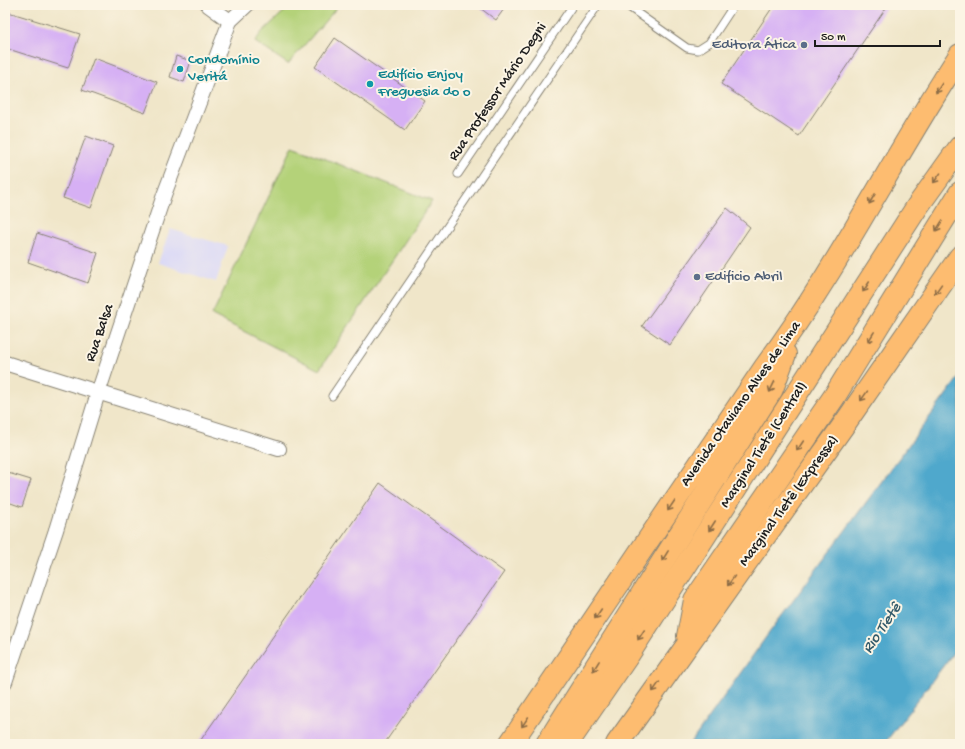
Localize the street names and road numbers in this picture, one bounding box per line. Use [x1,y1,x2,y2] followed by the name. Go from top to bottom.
[445,19,551,165] street label: Rua Professor Mário Degni
[82,301,118,364] street label: Rua Balsa
[677,317,805,490] street label: Avenida Otaviano Alves de Lima
[716,379,812,511] street label: Marginal Tietê (Central)
[735,432,843,570] street label: Marginal Tietê (Expressa)

